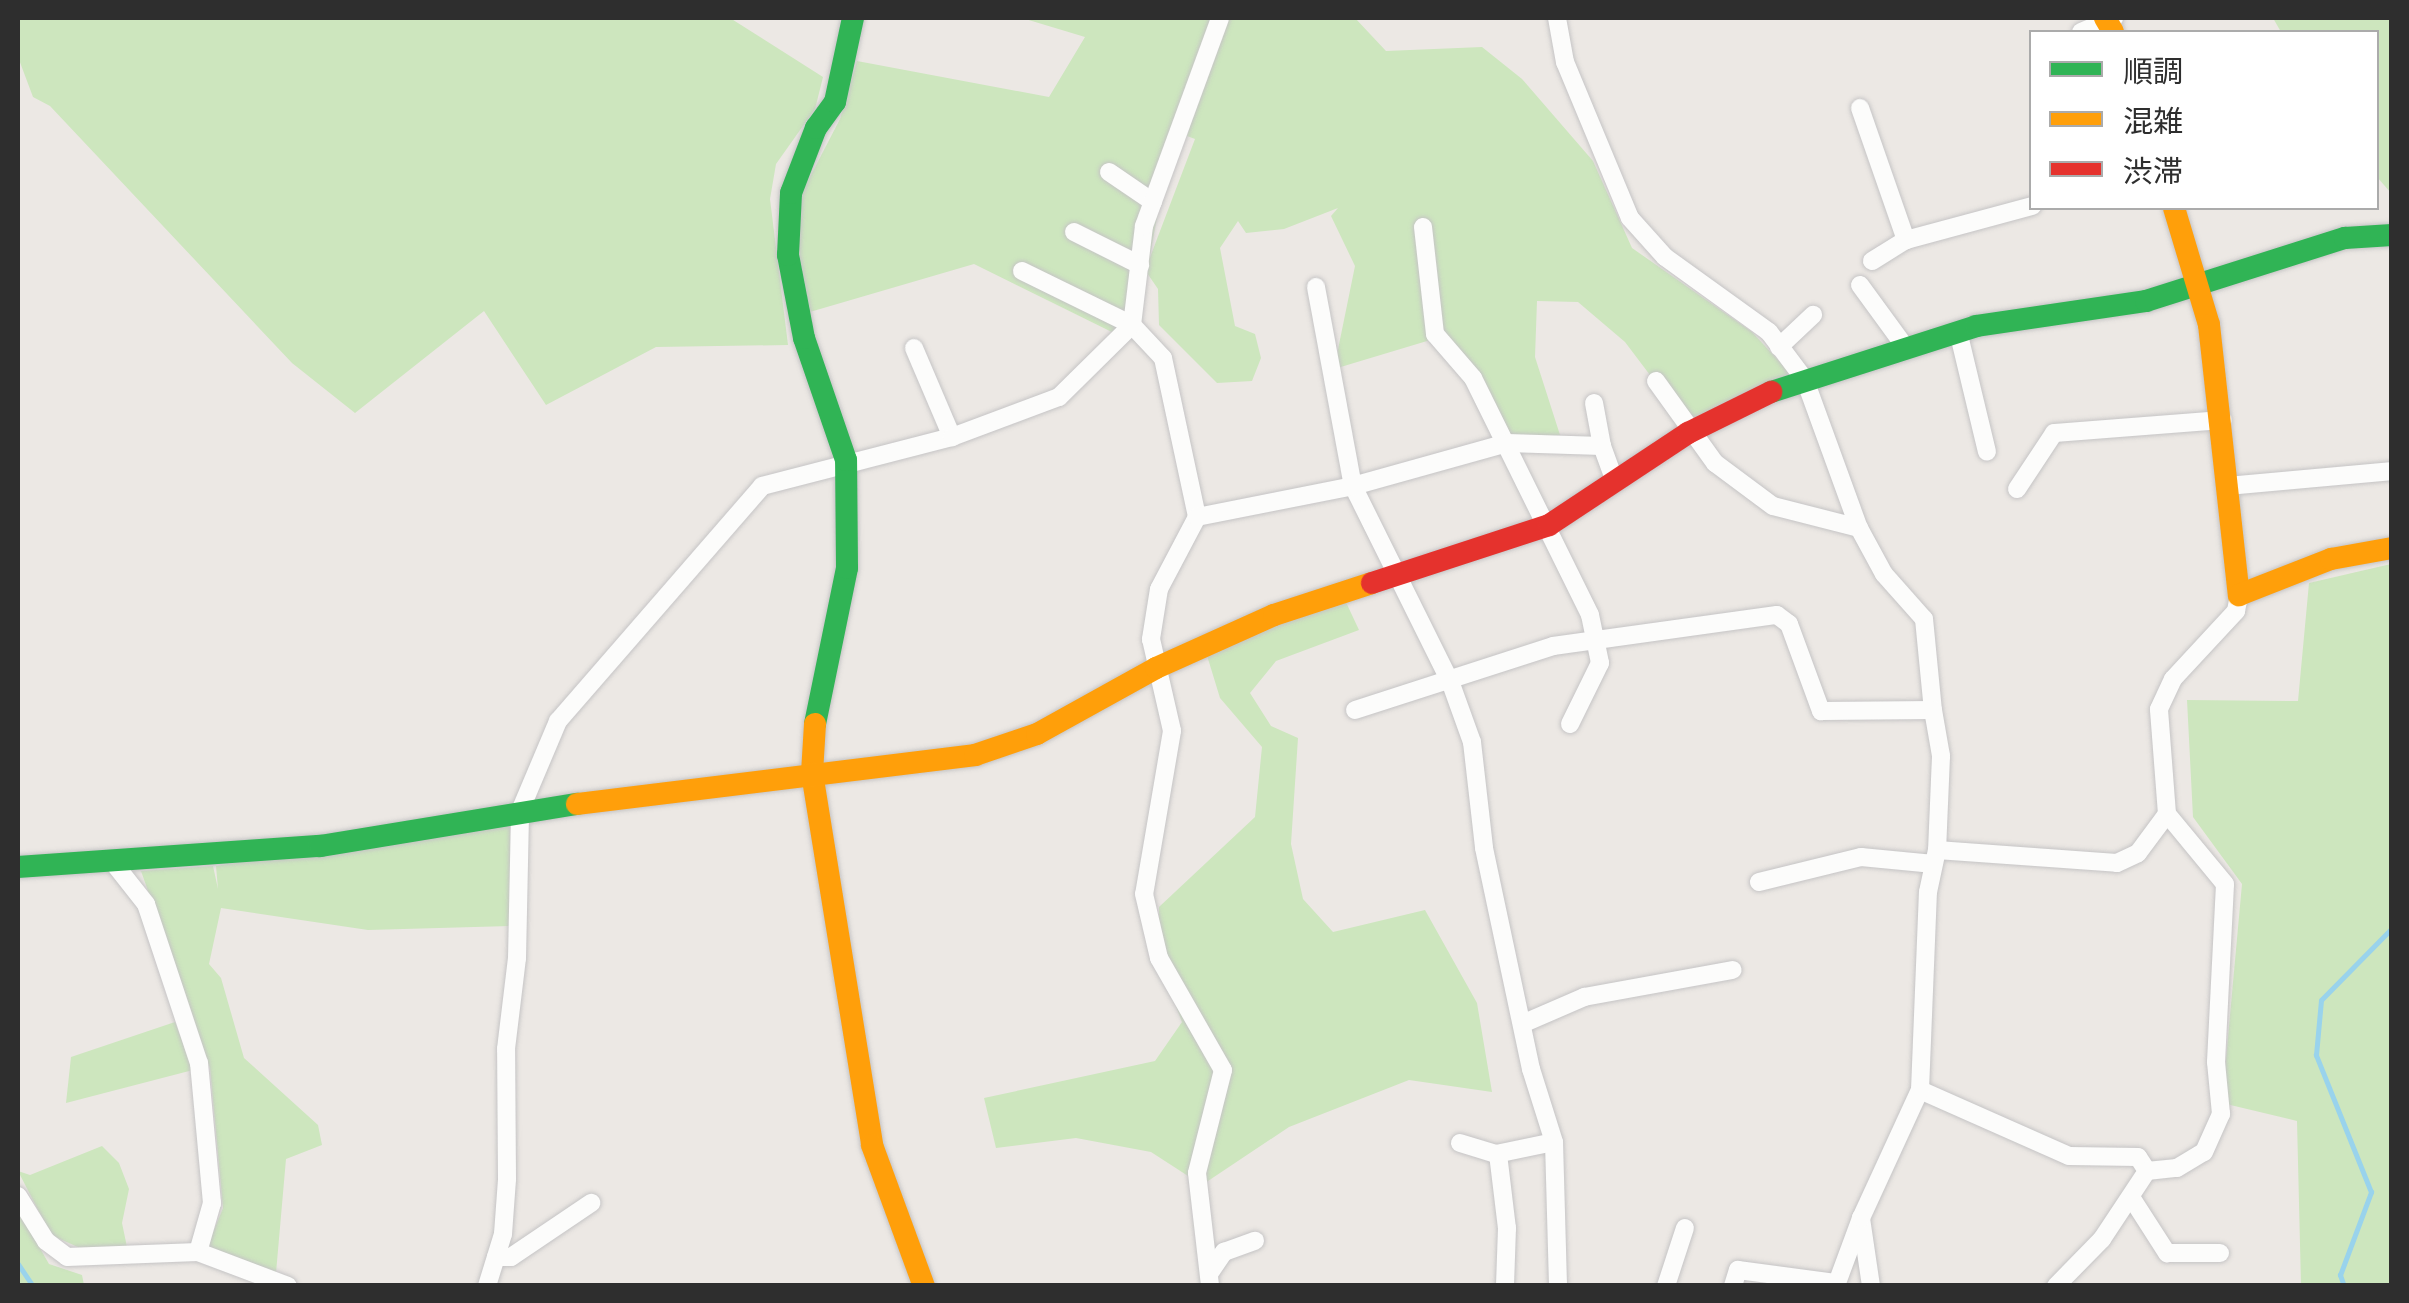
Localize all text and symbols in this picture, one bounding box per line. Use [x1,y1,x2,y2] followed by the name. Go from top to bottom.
[2029,30,2379,210] legend
[2123,51,2183,90] text: 順調
[2123,101,2183,140] text: 混雑
[2123,151,2183,190] text: 渋滞

